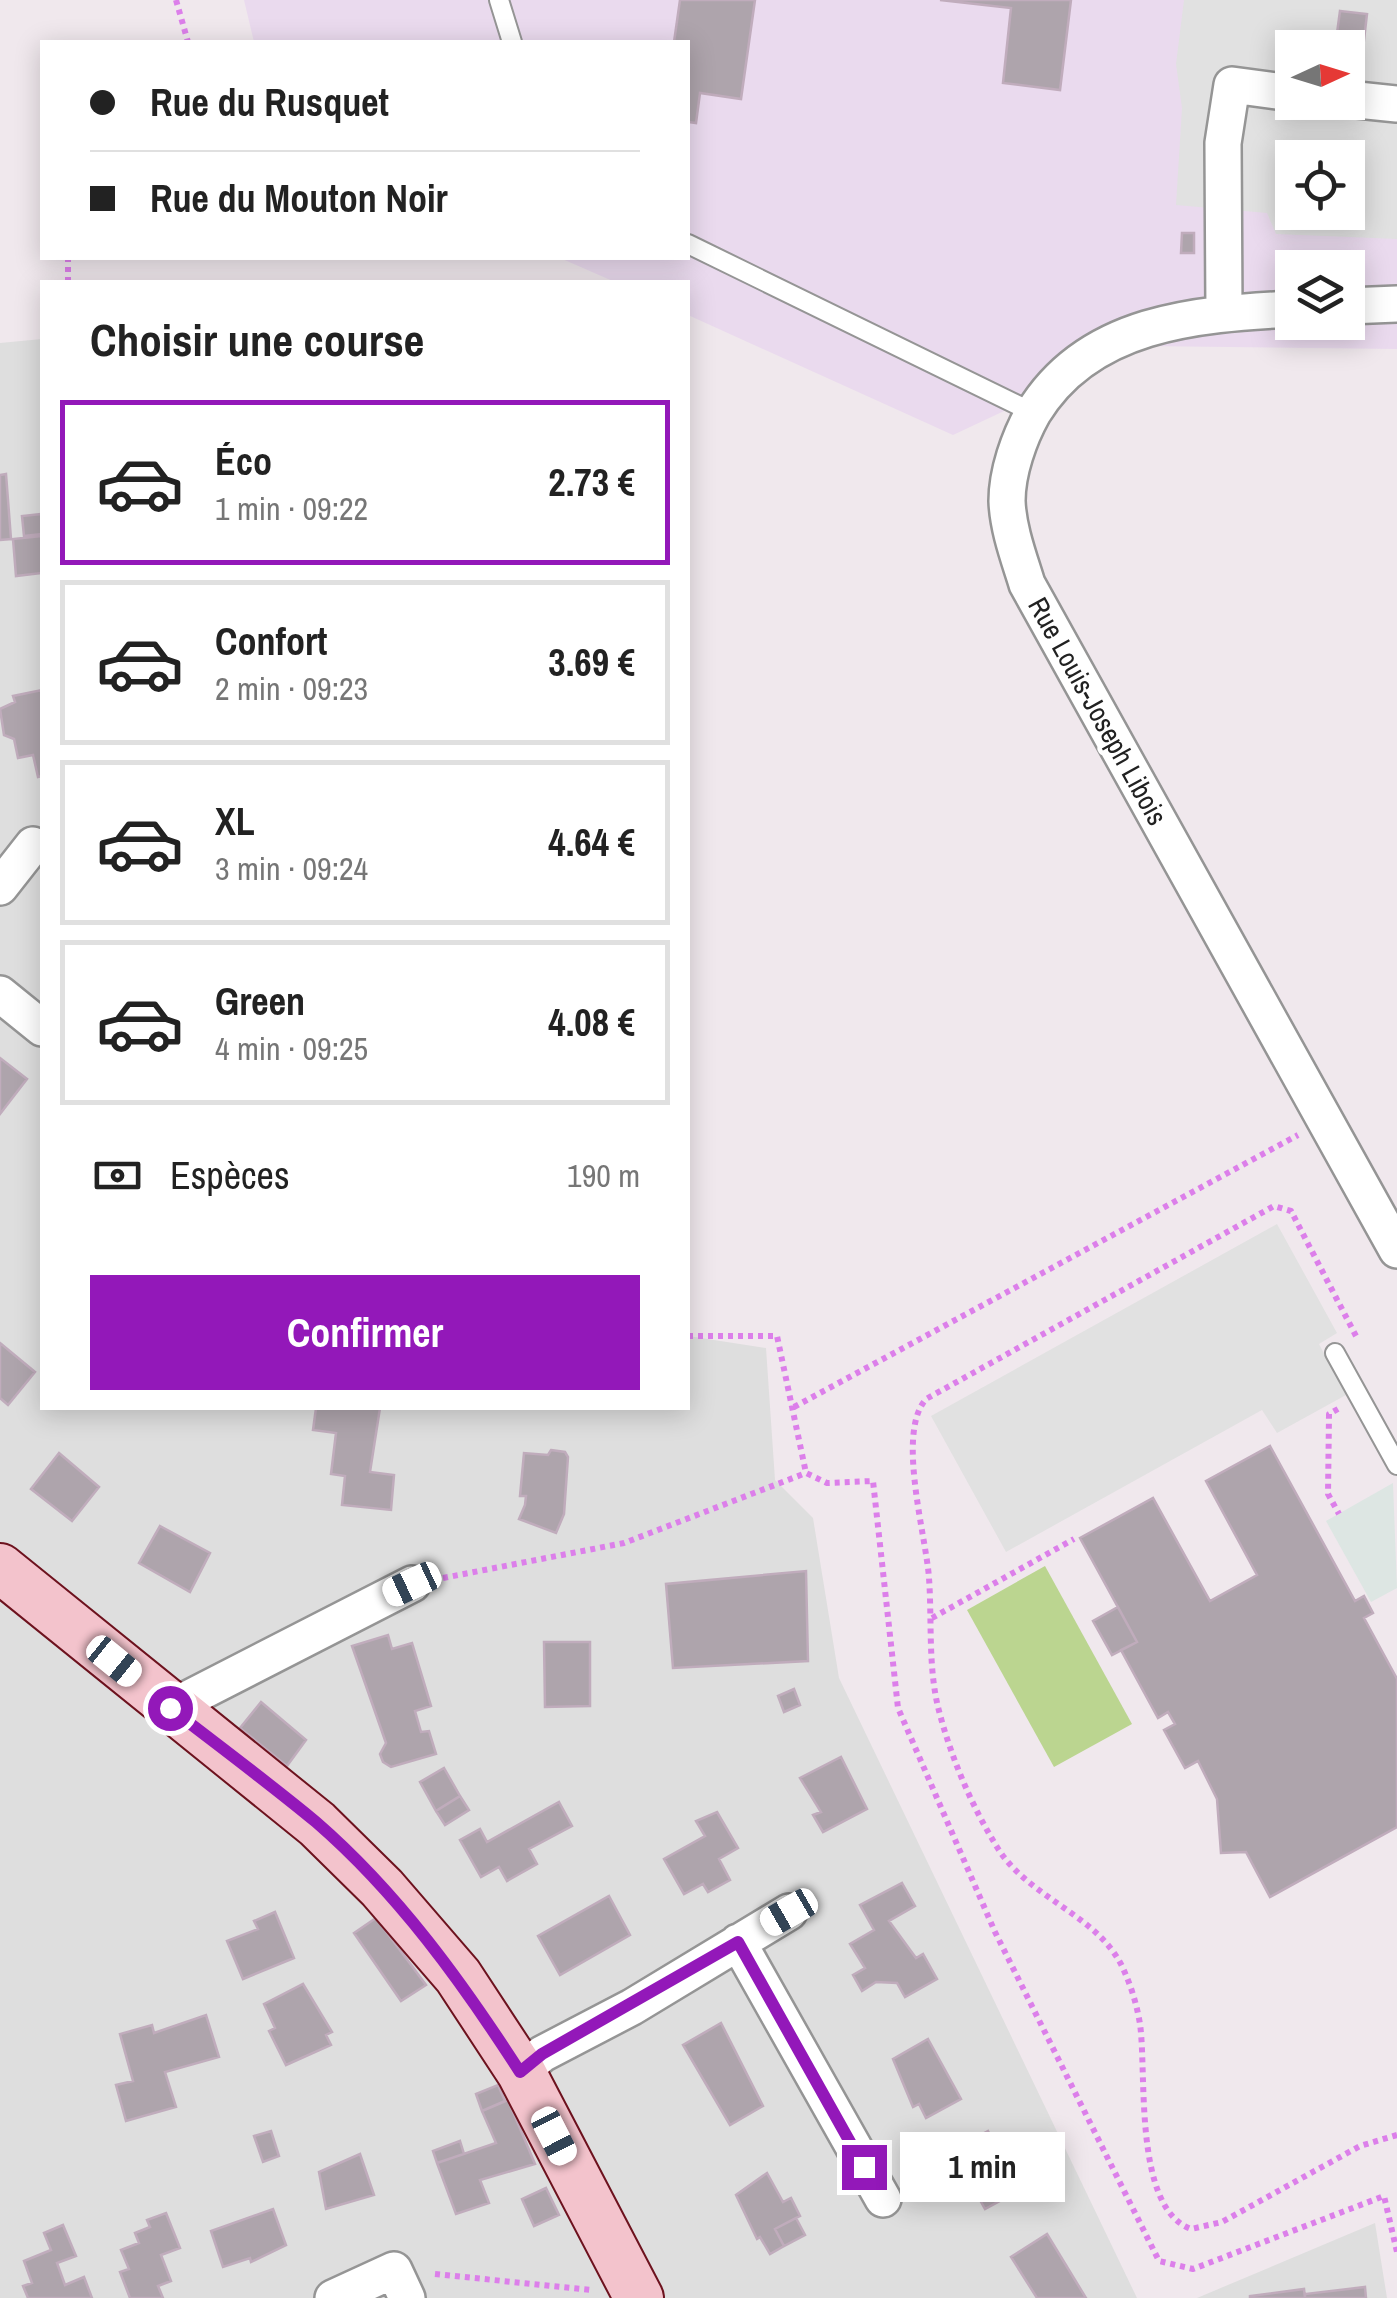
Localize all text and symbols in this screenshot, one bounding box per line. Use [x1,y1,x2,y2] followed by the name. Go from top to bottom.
[1275,30,1365,120] north arrow
[1275,30,1365,340] map controls
[150,77,389,128] text: Rue du Rusquet
[1275,140,1365,230] button: locate
[150,173,448,224] text: Rue du Mouton Noir
[1275,250,1365,340] button: layers
[90,309,424,370] text: Choisir une course
[215,436,272,487] text: Éco
[95,438,185,528] icon: car
[548,457,635,508] text: 2.73 €
[215,487,368,530] text: 1 min · 09:22
[1020,590,1176,832] street label: Rue Louis-Joseph Libois
[215,616,327,667] text: Confort
[95,618,185,708] icon: car
[548,637,635,688] text: 3.69 €
[215,667,368,710] text: 2 min · 09:23
[215,796,255,847] text: XL
[95,798,185,888] icon: car
[548,817,635,868] text: 4.64 €
[215,847,368,890] text: 3 min · 09:24
[215,976,305,1027] text: Green
[95,978,185,1068] icon: car
[548,997,635,1048] text: 4.08 €
[215,1027,368,1070] text: 4 min · 09:25
[90,1148,145,1203] icon: cash
[170,1150,290,1201] text: Espèces
[567,1154,640,1197] text: 190 m
[90,1275,640,1390] button: Confirmer
[378,1558,446,1610] car
[81,1630,147,1692] car
[148,1686,193,1731] route start
[756,1884,822,1940] car
[527,2102,581,2170] car
[899,2132,1064,2202] callout: 1 min
[842,2145,887,2190] route end
[948,2145,1017,2188] text: 1 min

